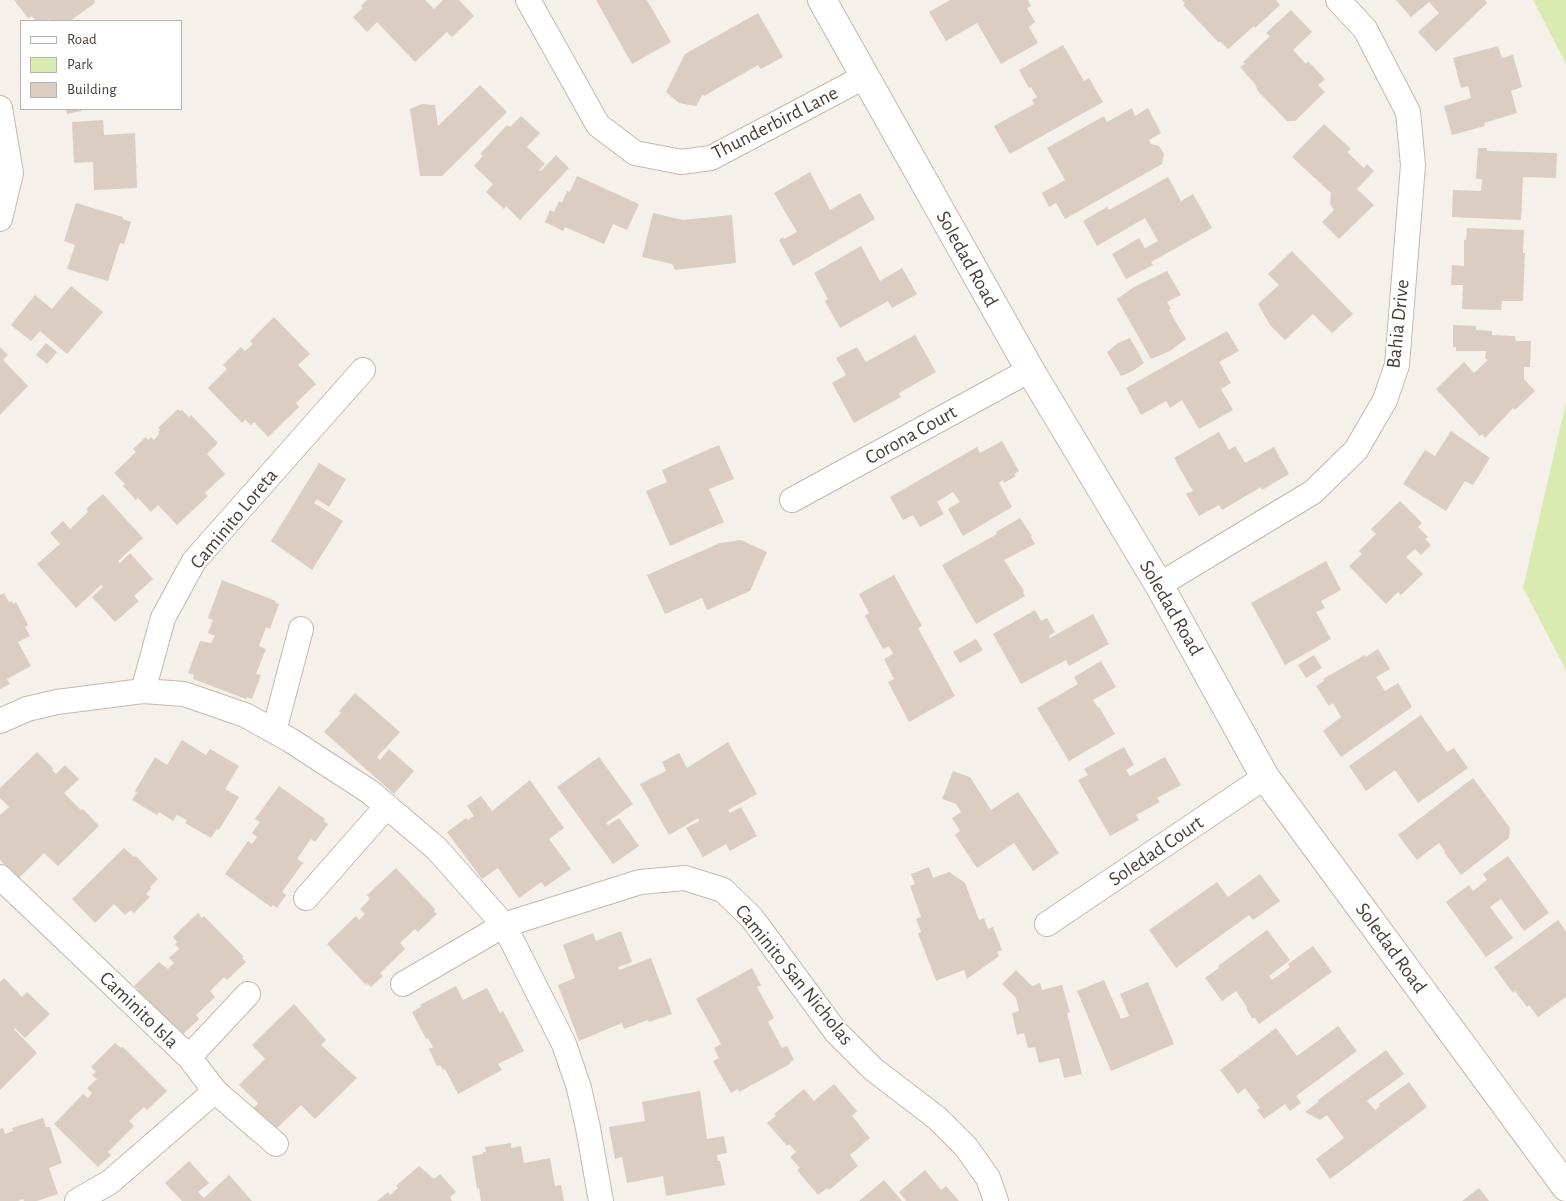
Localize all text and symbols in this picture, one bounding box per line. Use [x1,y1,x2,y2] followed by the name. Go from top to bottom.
[20,20,182,110] legend
[67,32,97,47] text: Road
[67,57,93,72] text: Park
[708,81,842,165] street label: Thunderbird Lane
[67,82,117,97] text: Building
[931,207,1003,311] street label: Soledad Road
[1381,278,1415,370] street label: Bahia Drive
[861,400,961,470] street label: Corona Court
[185,464,283,574] street label: Caminito Loreta
[1134,556,1208,660] street label: Soledad Road
[1104,811,1208,891] street label: Soledad Court
[1350,898,1432,998] street label: Soledad Road
[730,900,858,1050] street label: Caminito San Nicholas
[94,966,184,1054] street label: Caminito Isla

